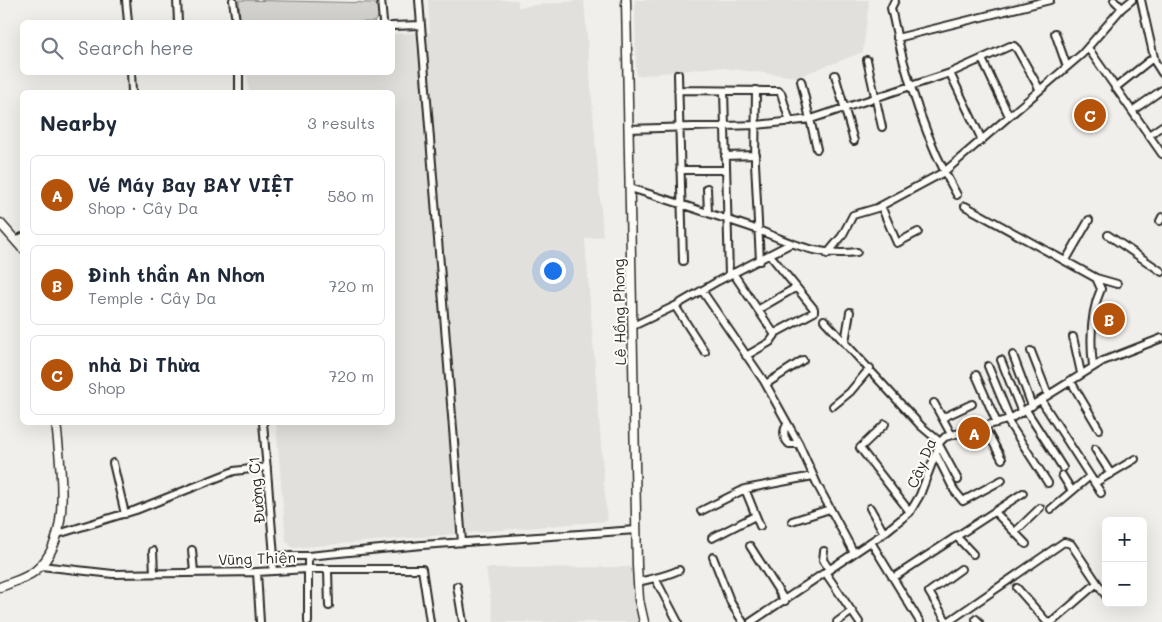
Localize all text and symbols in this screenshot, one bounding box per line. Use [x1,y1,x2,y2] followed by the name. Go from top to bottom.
[20,20,395,75] search box
[38,34,66,62] icon: search
[78,35,194,60] text: Search here
[1074,96,1106,134] pin: C
[40,109,117,136] text: Nearby
[307,112,375,133] text: 3 results
[88,172,294,197] text: Vé Máy Bay BAY VIỆT
[51,185,63,206] text: A
[327,185,374,206] text: 580 m
[88,197,198,218] text: Shop · Cây Da
[540,258,566,284] your location
[608,258,630,366] street label: Lê Hồng Phong
[88,262,265,287] text: Đình thần An Nhơn
[52,275,62,296] text: B
[328,275,374,296] text: 720 m
[88,287,216,308] text: Temple · Cây Da
[1093,300,1125,338] pin: B
[88,352,200,377] text: nhà Dì Thừa
[51,365,63,386] text: C
[328,365,374,386] text: 720 m
[88,377,125,398] text: Shop
[958,414,990,452] pin: A
[902,435,940,491] street label: Cây Da
[243,456,269,524] street label: Đường C1
[1102,517,1147,607] map controls
[1102,517,1147,562] button: +
[218,547,296,569] street label: Vũng Thiện
[1102,562,1147,607] button: −

